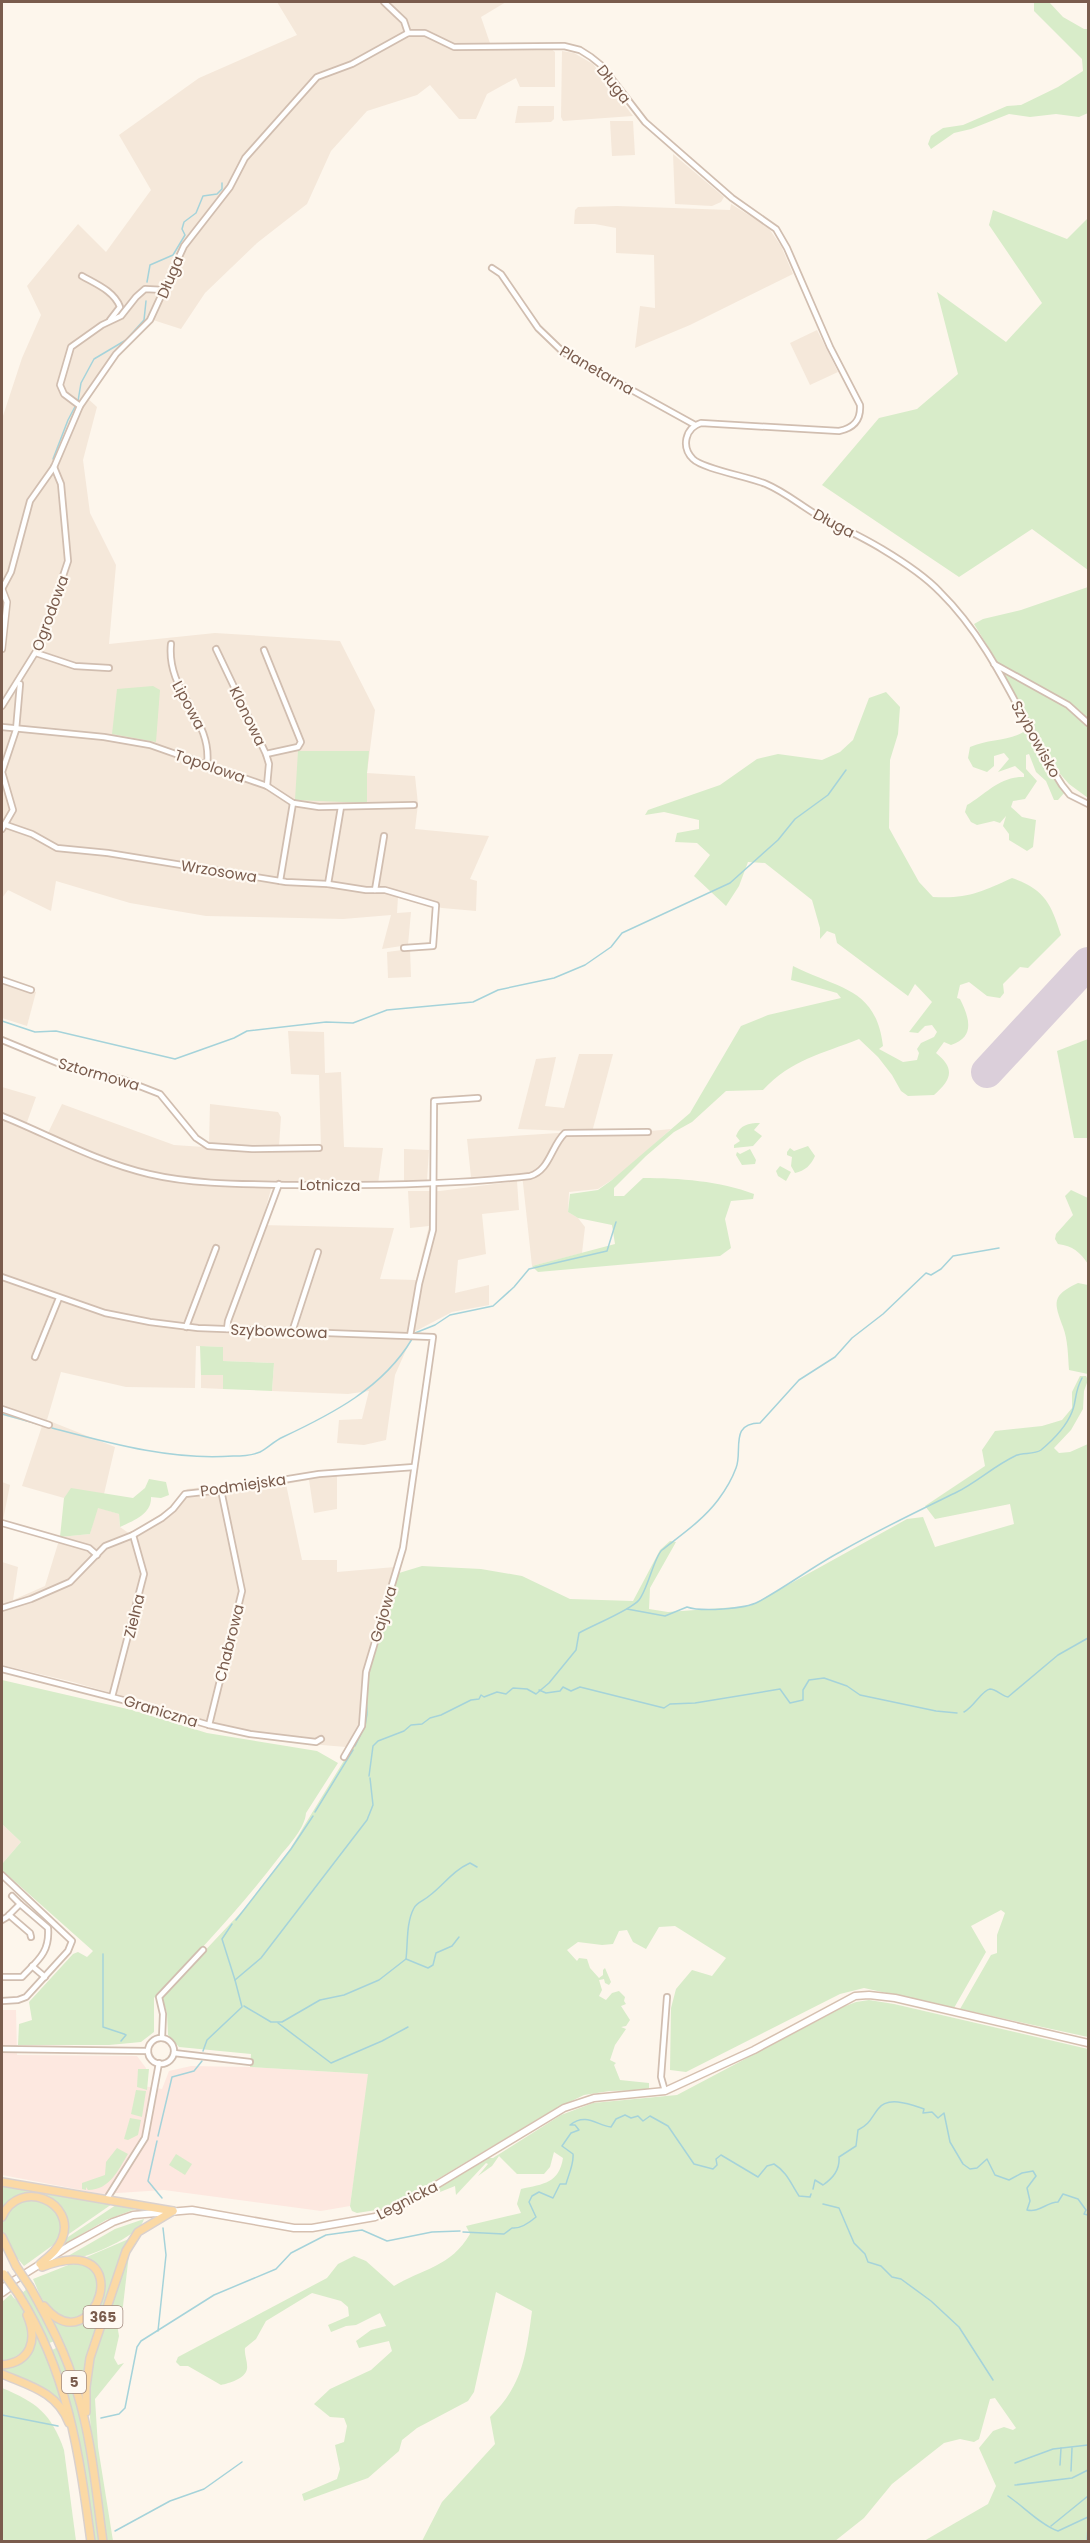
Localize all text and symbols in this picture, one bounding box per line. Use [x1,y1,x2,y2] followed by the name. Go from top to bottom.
[592,60,636,108] street label: Długa
[152,253,188,301] street label: Długa
[556,340,638,400] street label: Planetarna
[810,503,858,543] street label: Długa
[27,572,73,654] street label: Ogrodowa
[167,677,211,733] street label: Lipowa
[225,683,271,749] street label: Klonowa
[1006,697,1066,781] street label: Szybowisko
[172,744,248,788] street label: Topolowa
[180,855,258,887] street label: Wrzosowa
[56,1052,142,1096] street label: Sztormowa
[299,1174,361,1196] street label: Lotnicza
[230,1319,328,1343] street label: Szybowcowa
[199,1469,287,1501] street label: Podmiejska
[365,1583,401,1645] street label: Gajowa
[118,1592,150,1640] street label: Zielna
[209,1602,249,1684] street label: Chabrowa
[121,1690,201,1732] street label: Graniczna
[373,2176,441,2224] street label: Legnicka
[84,2306,122,2328] road number: 365
[62,2371,86,2393] road number: 5

